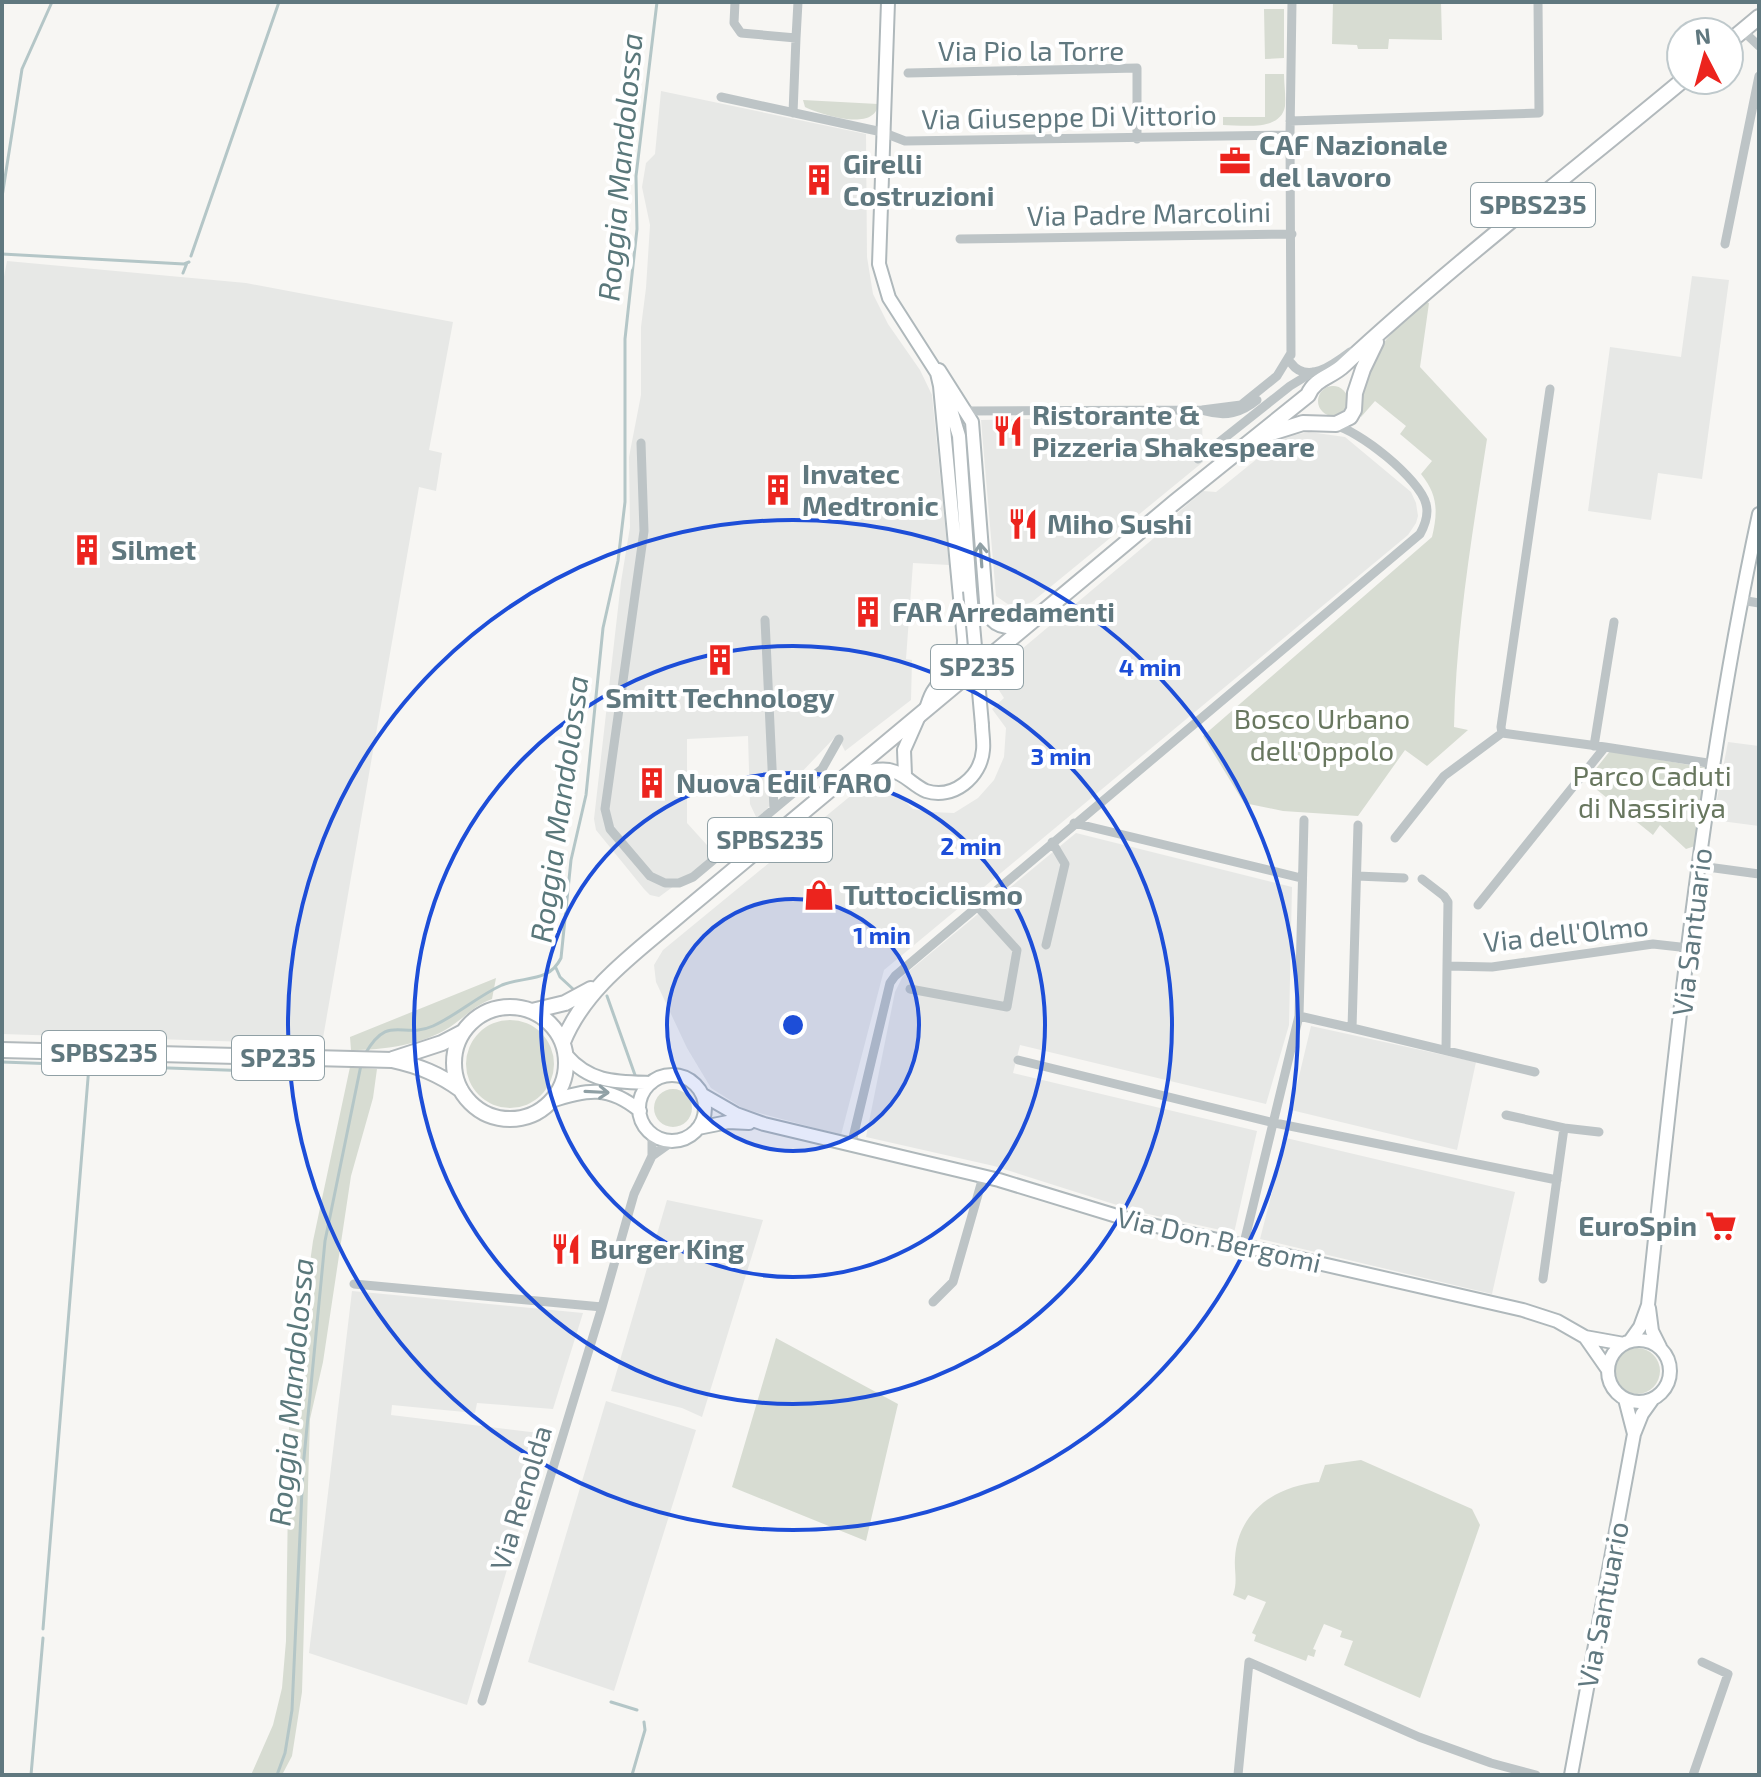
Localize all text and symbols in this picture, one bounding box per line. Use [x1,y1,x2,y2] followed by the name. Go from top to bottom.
[1665,16,1745,96] north arrow
[1694,21,1712,49] text: N
[589,31,649,302] water label: Roggia Mandolossa
[938,33,1124,67] street label: Via Pio la Torre
[921,96,1217,136] street label: Via Giuseppe Di Vittorio
[1259,127,1448,193] place label: CAF Nazionale del lavoro
[1218,144,1252,178] office icon: CAF Nazionale del lavoro
[843,146,994,212] place label: Girelli Costruzioni
[802,163,836,197] building icon: Girelli Costruzioni
[1471,183,1595,227] road number: SPBS235
[1027,194,1271,232] street label: Via Padre Marcolini
[1032,397,1315,463] place label: Ristorante & Pizzeria Shakespeare
[991,414,1025,448] restaurant icon: Ristorante & Pizzeria Shakespeare
[802,456,939,522] place label: Invatec Medtronic
[761,473,795,507] building icon: Invatec Medtronic
[1047,506,1192,540] place label: Miho Sushi
[1006,507,1040,541] restaurant icon: Miho Sushi
[111,532,196,566] place label: Silmet
[70,533,104,567] building icon: Silmet
[973,542,988,569] one-way arrow
[892,594,1115,628] place label: FAR Arredamenti
[851,595,885,629] building icon: FAR Arredamenti
[703,643,737,677] building icon: Smitt Technology
[931,645,1023,689] road number: SP235
[1119,652,1181,681] text: 4 min
[521,673,595,945] water label: Roggia Mandolossa
[605,680,835,714] place label: Smitt Technology
[1234,701,1410,767] park label: Bosco Urbano dell'Oppolo
[1031,741,1091,770] text: 3 min
[1572,758,1732,824] park label: Parco Caduti di Nassiriya
[676,765,892,799] place label: Nuova Edil FARO
[635,766,669,800] building icon: Nuova Edil FARO
[708,818,832,862] road number: SPBS235
[940,831,1002,860] text: 2 min
[1664,846,1718,1018] street label: Via Santuario
[843,877,1023,911] place label: Tuttociclismo
[802,878,836,912] shop icon: Tuttociclismo
[1482,907,1650,959] street label: Via dell'Olmo
[853,920,911,949] text: 1 min
[779,1011,807,1039] centre of rings
[42,1031,166,1075] road number: SPBS235
[232,1036,324,1080] road number: SP235
[584,1085,610,1100] one-way arrow
[1114,1199,1325,1279] street label: Via Don Bergomi
[1578,1208,1697,1242] place label: EuroSpin
[1704,1209,1738,1243] supermarket icon: EuroSpin
[590,1231,744,1265] place label: Burger King
[549,1232,583,1266] restaurant icon: Burger King
[260,1256,320,1527] water label: Roggia Mandolossa
[482,1421,558,1574] street label: Via Renolda
[1569,1519,1635,1691] street label: Via Santuario

